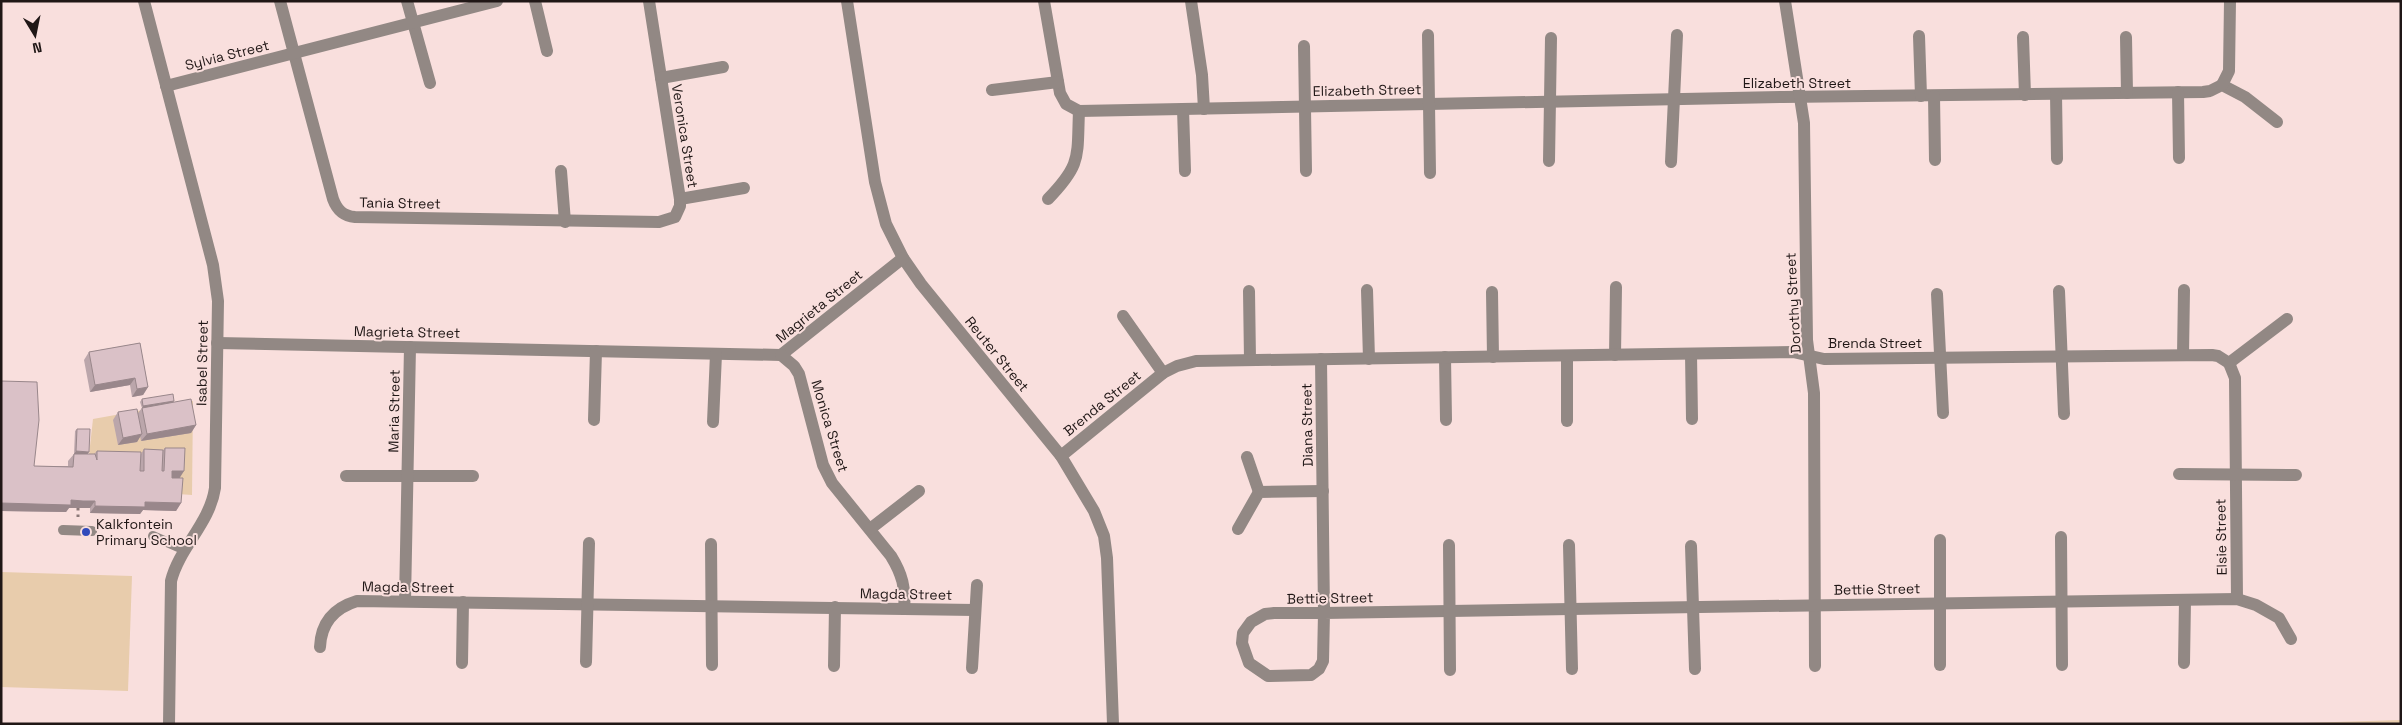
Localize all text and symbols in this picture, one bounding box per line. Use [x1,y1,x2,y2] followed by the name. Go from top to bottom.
[10,10,60,60] north arrow
[183,36,271,74] street label: Sylvia Street
[31,38,43,57] text: N
[1743,74,1851,92] street label: Elizabeth Street
[1313,80,1421,100] street label: Elizabeth Street
[668,83,702,189] street label: Veronica Street
[359,193,441,213] street label: Tania Street
[1781,252,1805,354] street label: Dorothy Street
[772,265,866,347] street label: Magrieta Street
[961,313,1033,395] street label: Reuter Street
[192,320,212,406] street label: Isabel Street
[354,322,460,342] street label: Magrieta Street
[1828,334,1922,352] street label: Brenda Street
[1060,366,1144,440] street label: Brenda Street
[384,369,404,453] street label: Maria Street
[807,378,853,474] street label: Monica Street
[1297,383,1317,467] street label: Diana Street
[2211,498,2231,576] street label: Elsie Street
[96,515,197,549] place label: Kalkfontein Primary School
[80,526,92,538] marker: Kalkfontein Primary School
[362,577,454,597] street label: Magda Street
[1834,579,1920,599] street label: Bettie Street
[860,584,952,604] street label: Magda Street
[1287,588,1373,608] street label: Bettie Street

